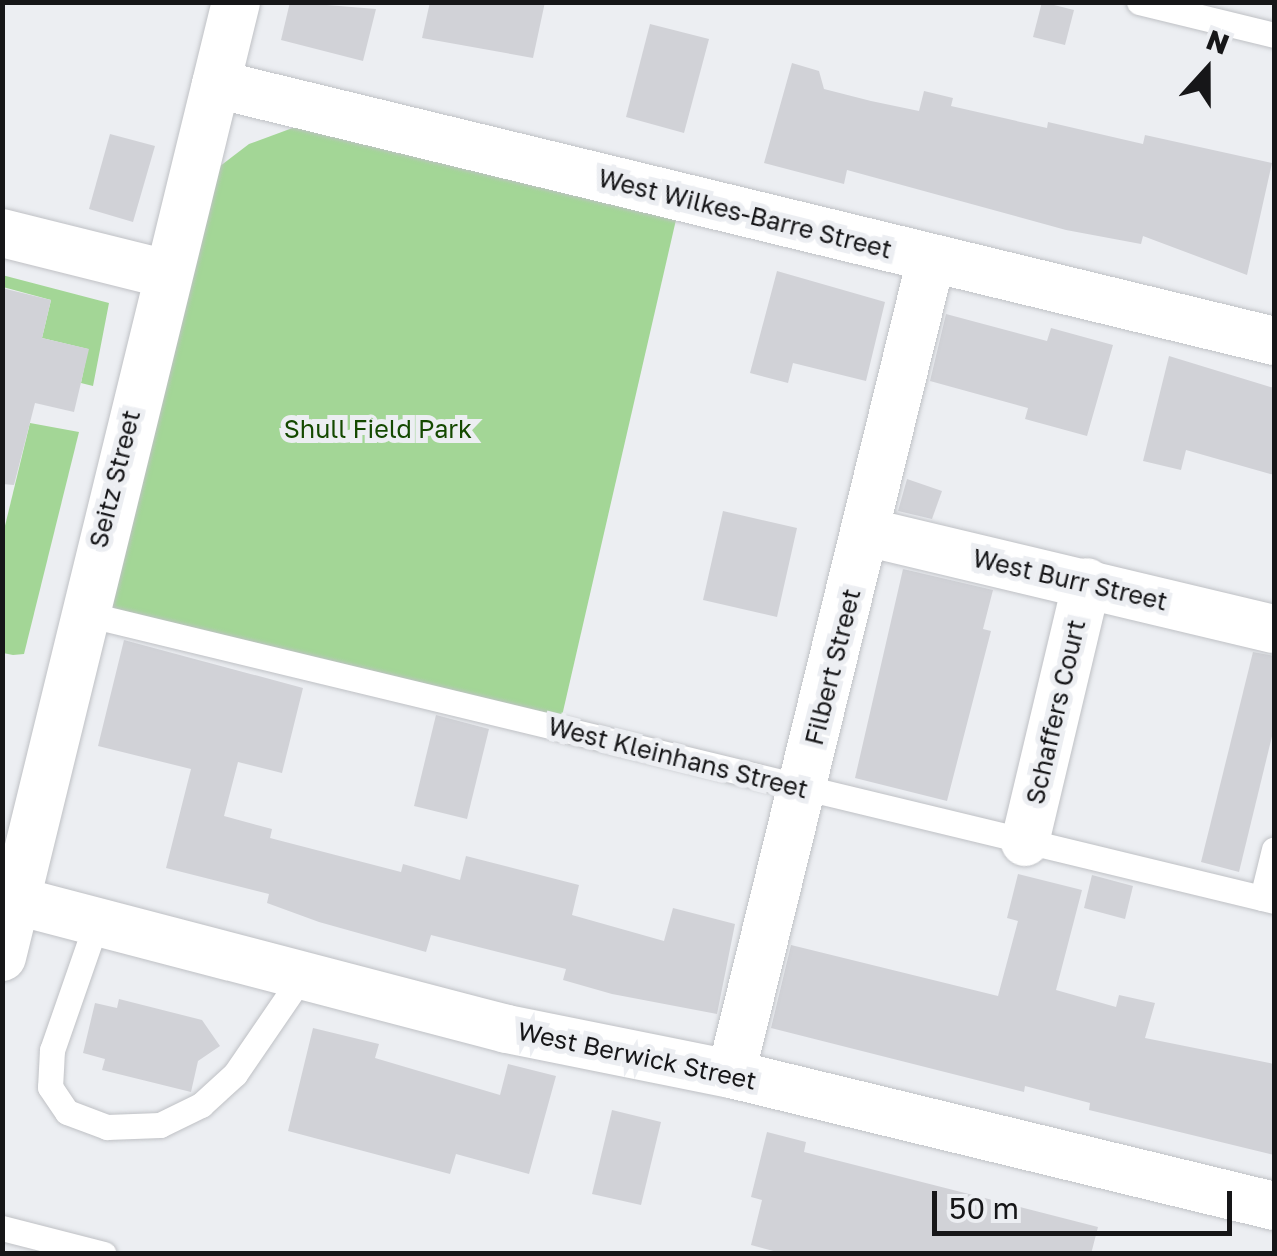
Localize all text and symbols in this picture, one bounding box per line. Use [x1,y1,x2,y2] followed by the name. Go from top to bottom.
[1157,20,1257,120] north arrow
[1202,22,1234,61] text: N
[595,163,895,265] street label: West Wilkes-Barre Street
[83,407,147,551] street label: Seitz Street
[284,414,472,444] park label: Shull Field Park
[970,543,1170,617] street label: West Burr Street
[799,586,867,748] street label: Filbert Street
[1020,617,1092,807] street label: Schaffers Court
[545,711,811,805] street label: West Kleinhans Street
[515,1016,759,1096] street label: West Berwick Street
[937,1171,1237,1233] scale bar
[949,1190,1019,1226] text: 50 m

